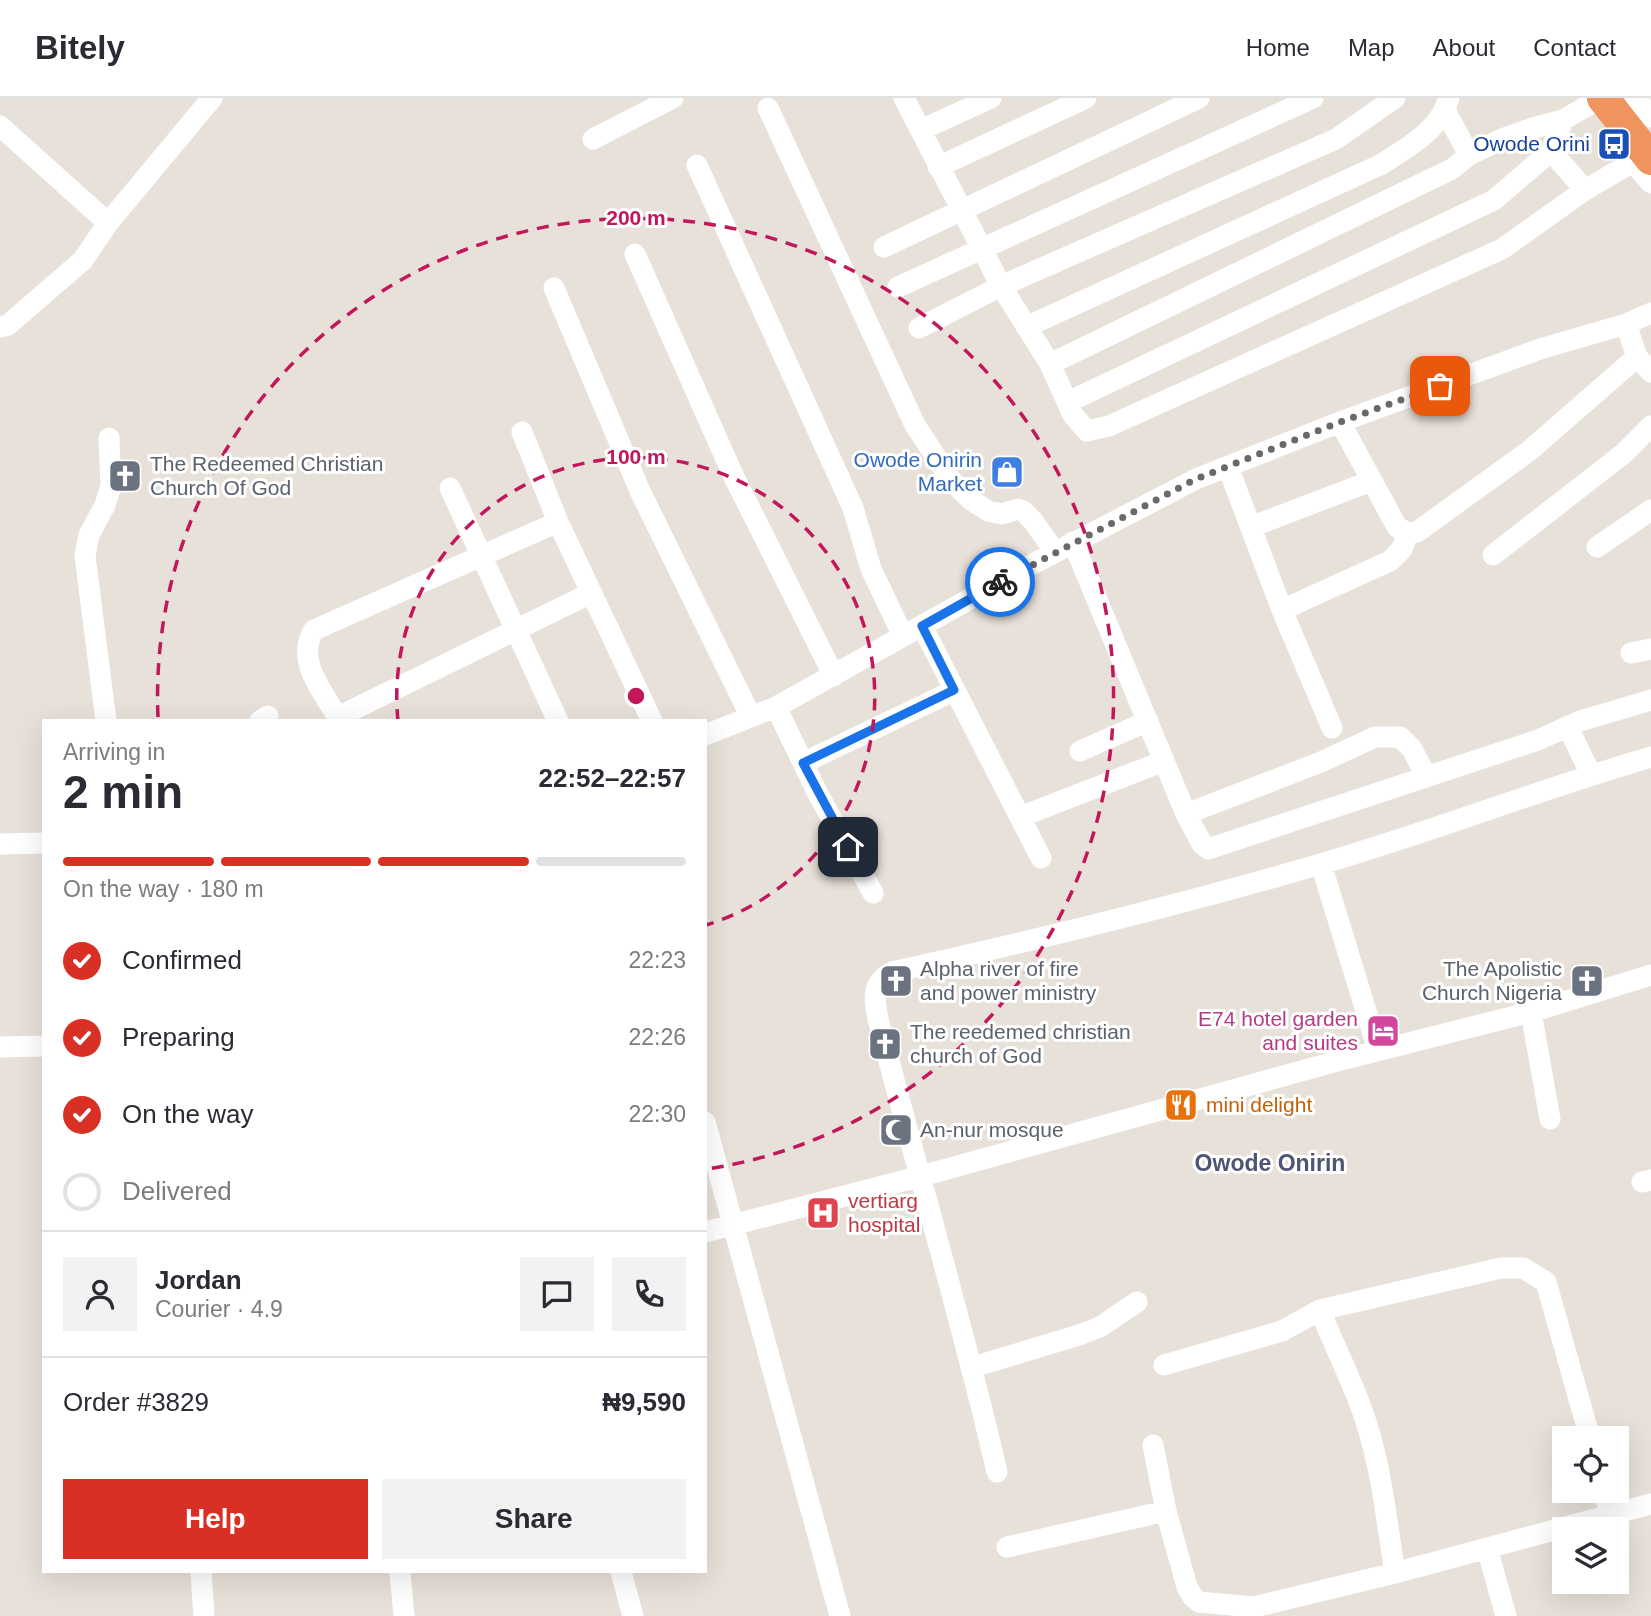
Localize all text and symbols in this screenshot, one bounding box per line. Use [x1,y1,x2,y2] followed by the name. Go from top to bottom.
[35,29,125,66] text: Bitely
[1246,34,1310,61] text: Home
[1348,34,1395,61] text: Map
[1433,34,1495,61] text: About
[1533,34,1616,61] text: Contact
[1595,125,1633,163] bus stop icon: Owode Orini
[1473,132,1590,155] place label: Owode Orini
[606,206,666,229] text: 200 m
[1410,356,1470,416] pin
[1421,367,1459,405] icon: bag
[606,445,666,468] text: 100 m
[854,448,982,495] place label: Owode Onirin Market
[150,452,383,499] place label: The Redeemed Christian Church Of God
[988,453,1026,491] shop icon: Owode Onirin Market
[106,457,144,495] church icon: The Redeemed Christian Church Of God
[965,547,1035,617] courier
[981,563,1019,601] icon: bike
[624,684,648,708] centre of rings
[63,739,165,765] text: Arriving in
[539,763,686,793] text: 22:52–22:57
[63,766,183,818] text: 2 min
[818,817,878,877] pin
[829,828,867,866] icon: home
[63,876,264,902] text: On the way · 180 m
[63,942,101,980] icon: check
[122,945,242,975] text: Confirmed
[628,947,686,973] text: 22:23
[920,957,1097,1004] place label: Alpha river of fire and power ministry
[1422,957,1562,1004] place label: The Apolistic Church Nigeria
[877,962,915,1000] church icon: Alpha river of fire and power ministry
[1568,962,1606,1000] church icon: The Apolistic Church Nigeria
[1198,1007,1358,1054] place label: E74 hotel garden and suites
[1364,1012,1402,1050] hotel icon: E74 hotel garden and suites
[63,1019,101,1057] icon: check
[910,1020,1131,1067] place label: The reedemed christian church of God
[122,1022,235,1052] text: Preparing
[628,1024,686,1050] text: 22:26
[866,1025,904,1063] church icon: The reedemed christian church of God
[1162,1086,1200,1124] restaurant icon: mini delight
[1206,1093,1312,1116] place label: mini delight
[63,1096,101,1134] icon: check
[122,1099,254,1129] text: On the way
[628,1101,686,1127] text: 22:30
[877,1111,915,1149] mosque icon: An-nur mosque
[920,1118,1064,1141] place label: An-nur mosque
[1195,1150,1345,1176] district label: Owode Onirin
[122,1176,232,1206] text: Delivered
[848,1189,920,1236] place label: vertiarg hospital
[804,1194,842,1232] hospital icon: vertiarg hospital
[63,1257,137,1331] button: person
[520,1257,594,1331] button: chat
[612,1257,686,1331] button: phone
[155,1265,242,1295] text: Jordan
[155,1296,283,1322] text: Courier · 4.9
[63,1387,209,1417] text: Order #3829
[602,1387,686,1417] text: ₦9,590
[1552,1426,1629,1594] map controls
[1552,1426,1629,1503] button: locate
[63,1479,368,1559] button: Help
[382,1479,686,1559] button: Share
[1552,1517,1629,1594] button: layers

